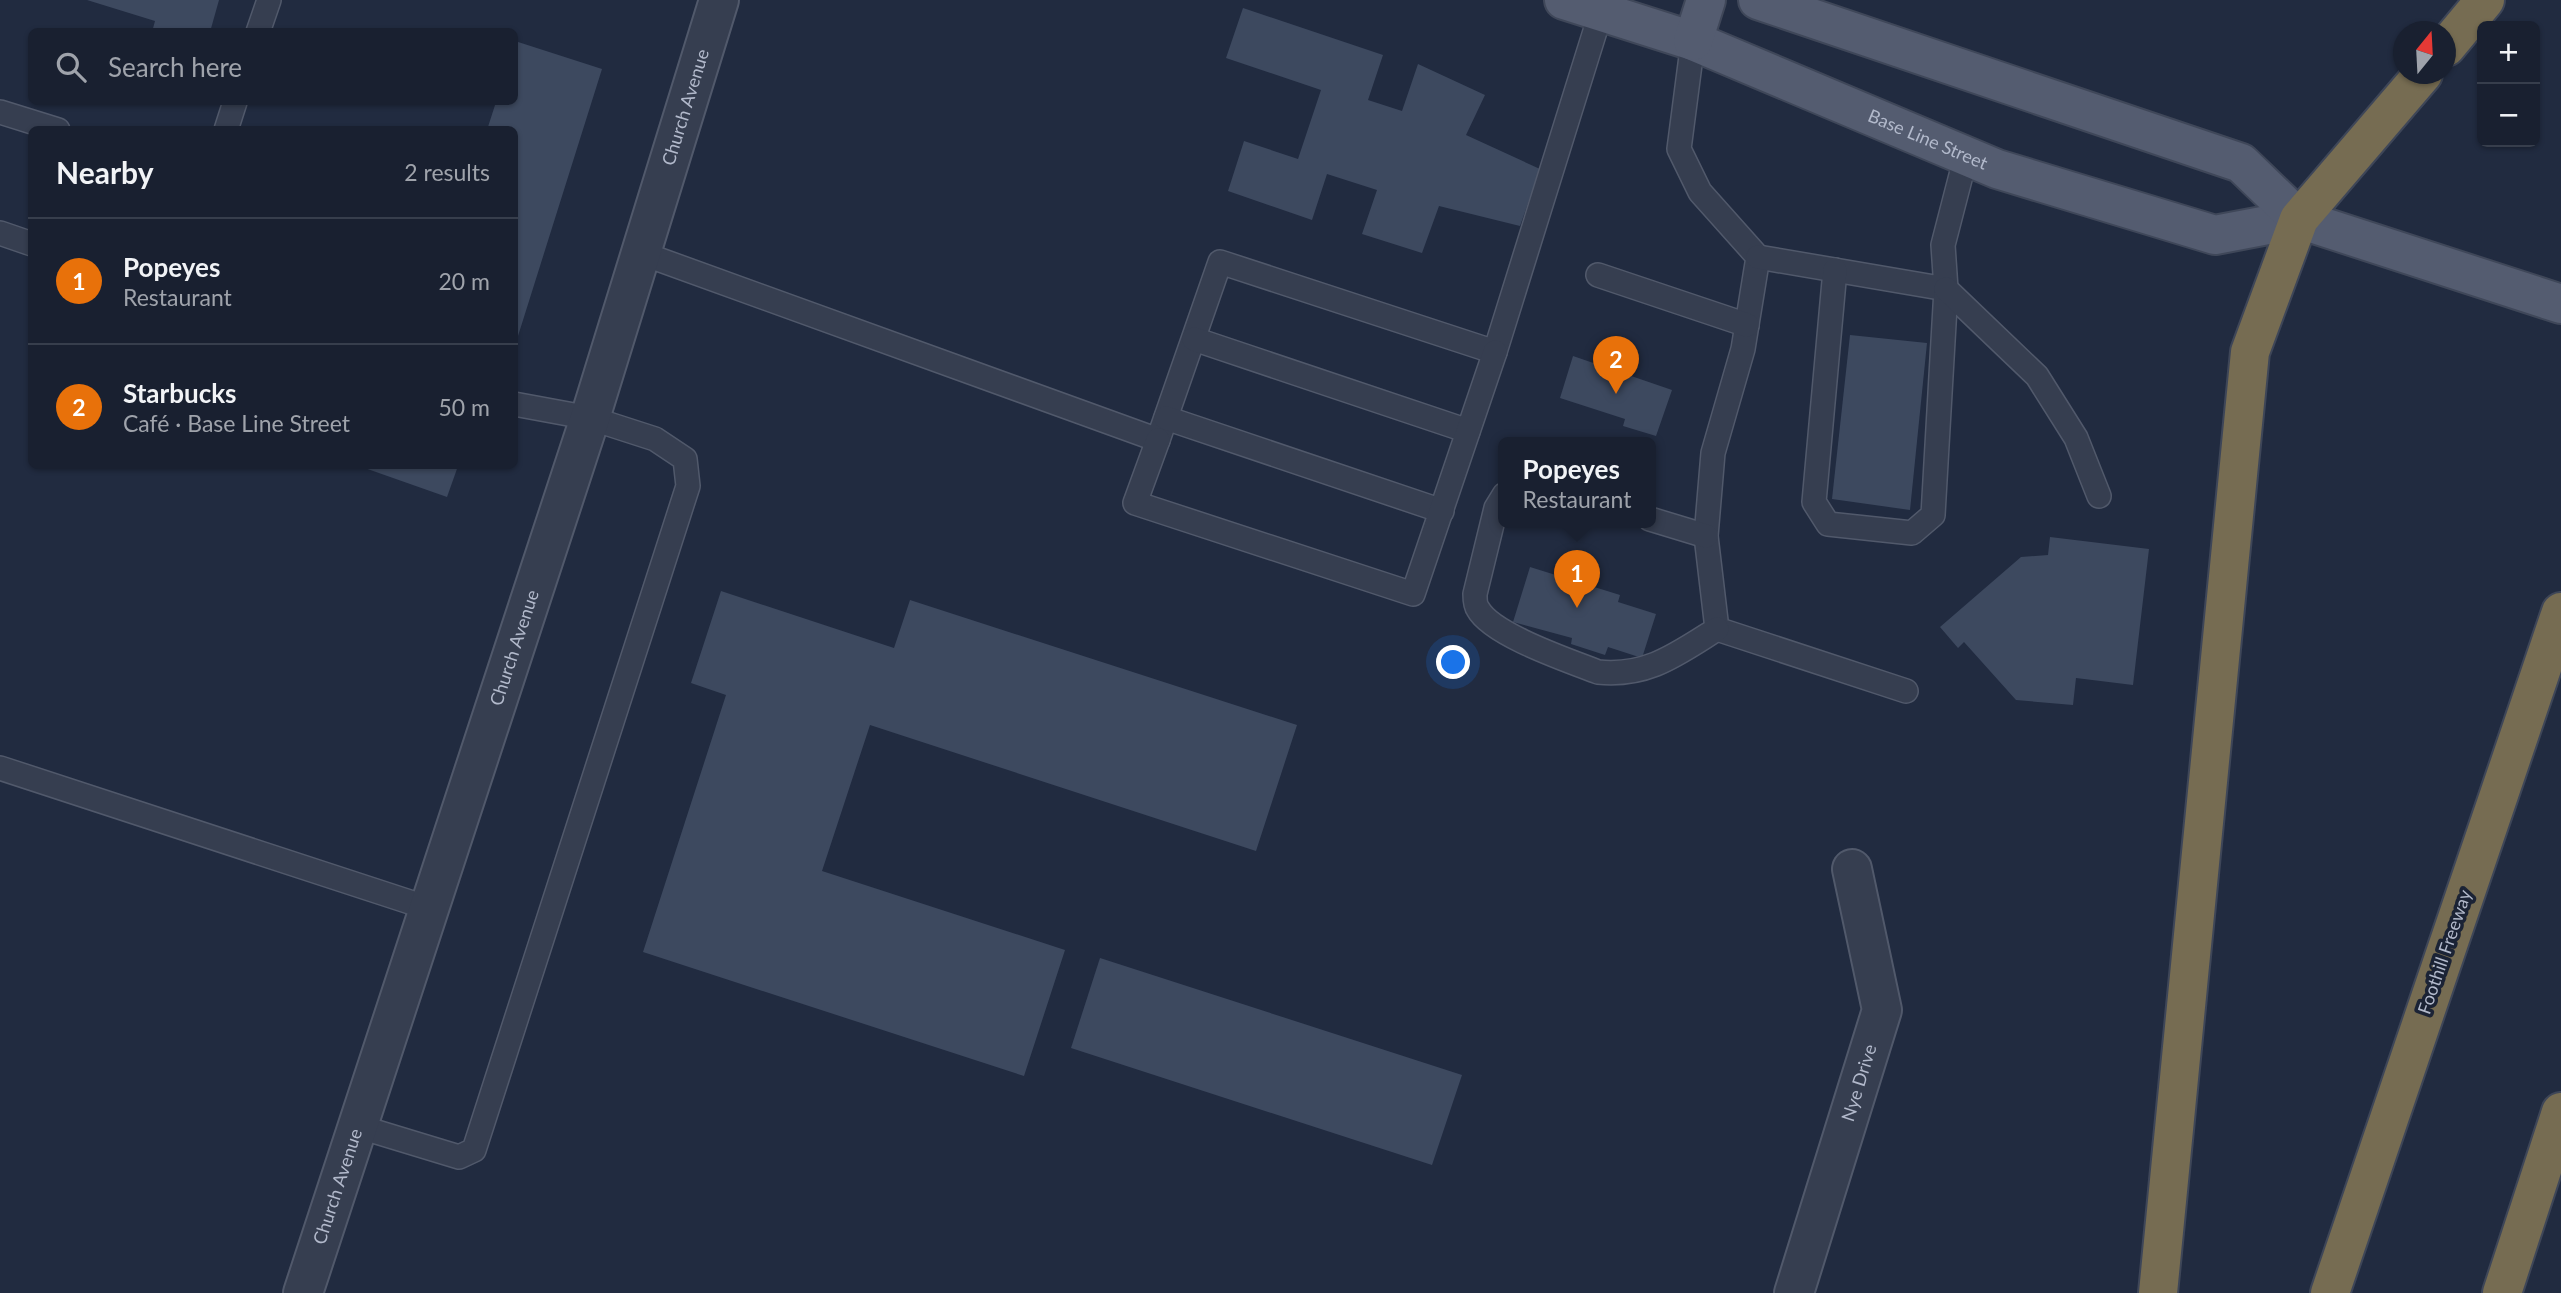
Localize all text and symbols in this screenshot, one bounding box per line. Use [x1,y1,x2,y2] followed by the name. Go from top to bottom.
[2393,21,2456,84] north arrow
[2477,21,2540,147] map controls
[2477,21,2540,84] button: +
[28,28,518,105] search box
[657,46,713,168] street label: Church Avenue
[52,48,90,86] icon: search
[108,51,242,83] text: Search here
[2477,84,2540,147] button: −
[1865,104,1992,174] street label: Base Line Street
[56,154,154,190] text: Nearby
[404,158,490,186] text: 2 results
[123,251,220,283] text: Popeyes
[72,267,86,295] text: 1
[439,267,490,295] text: 20 m
[123,283,232,311] text: Restaurant
[1593,336,1639,394] pin: 2
[123,377,237,409] text: Starbucks
[72,393,86,421] text: 2
[439,393,490,421] text: 50 m
[123,409,350,437] text: Café · Base Line Street
[1498,437,1656,528] popup
[1523,453,1620,485] text: Popeyes
[1523,485,1631,513] text: Restaurant
[1554,550,1600,608] pin: 1
[484,587,543,708] street label: Church Avenue
[1436,645,1470,679] your location
[2412,886,2476,1017] street label: Foothill Freeway
[1836,1041,1881,1124] street label: Nye Drive
[308,1126,366,1247] street label: Church Avenue

